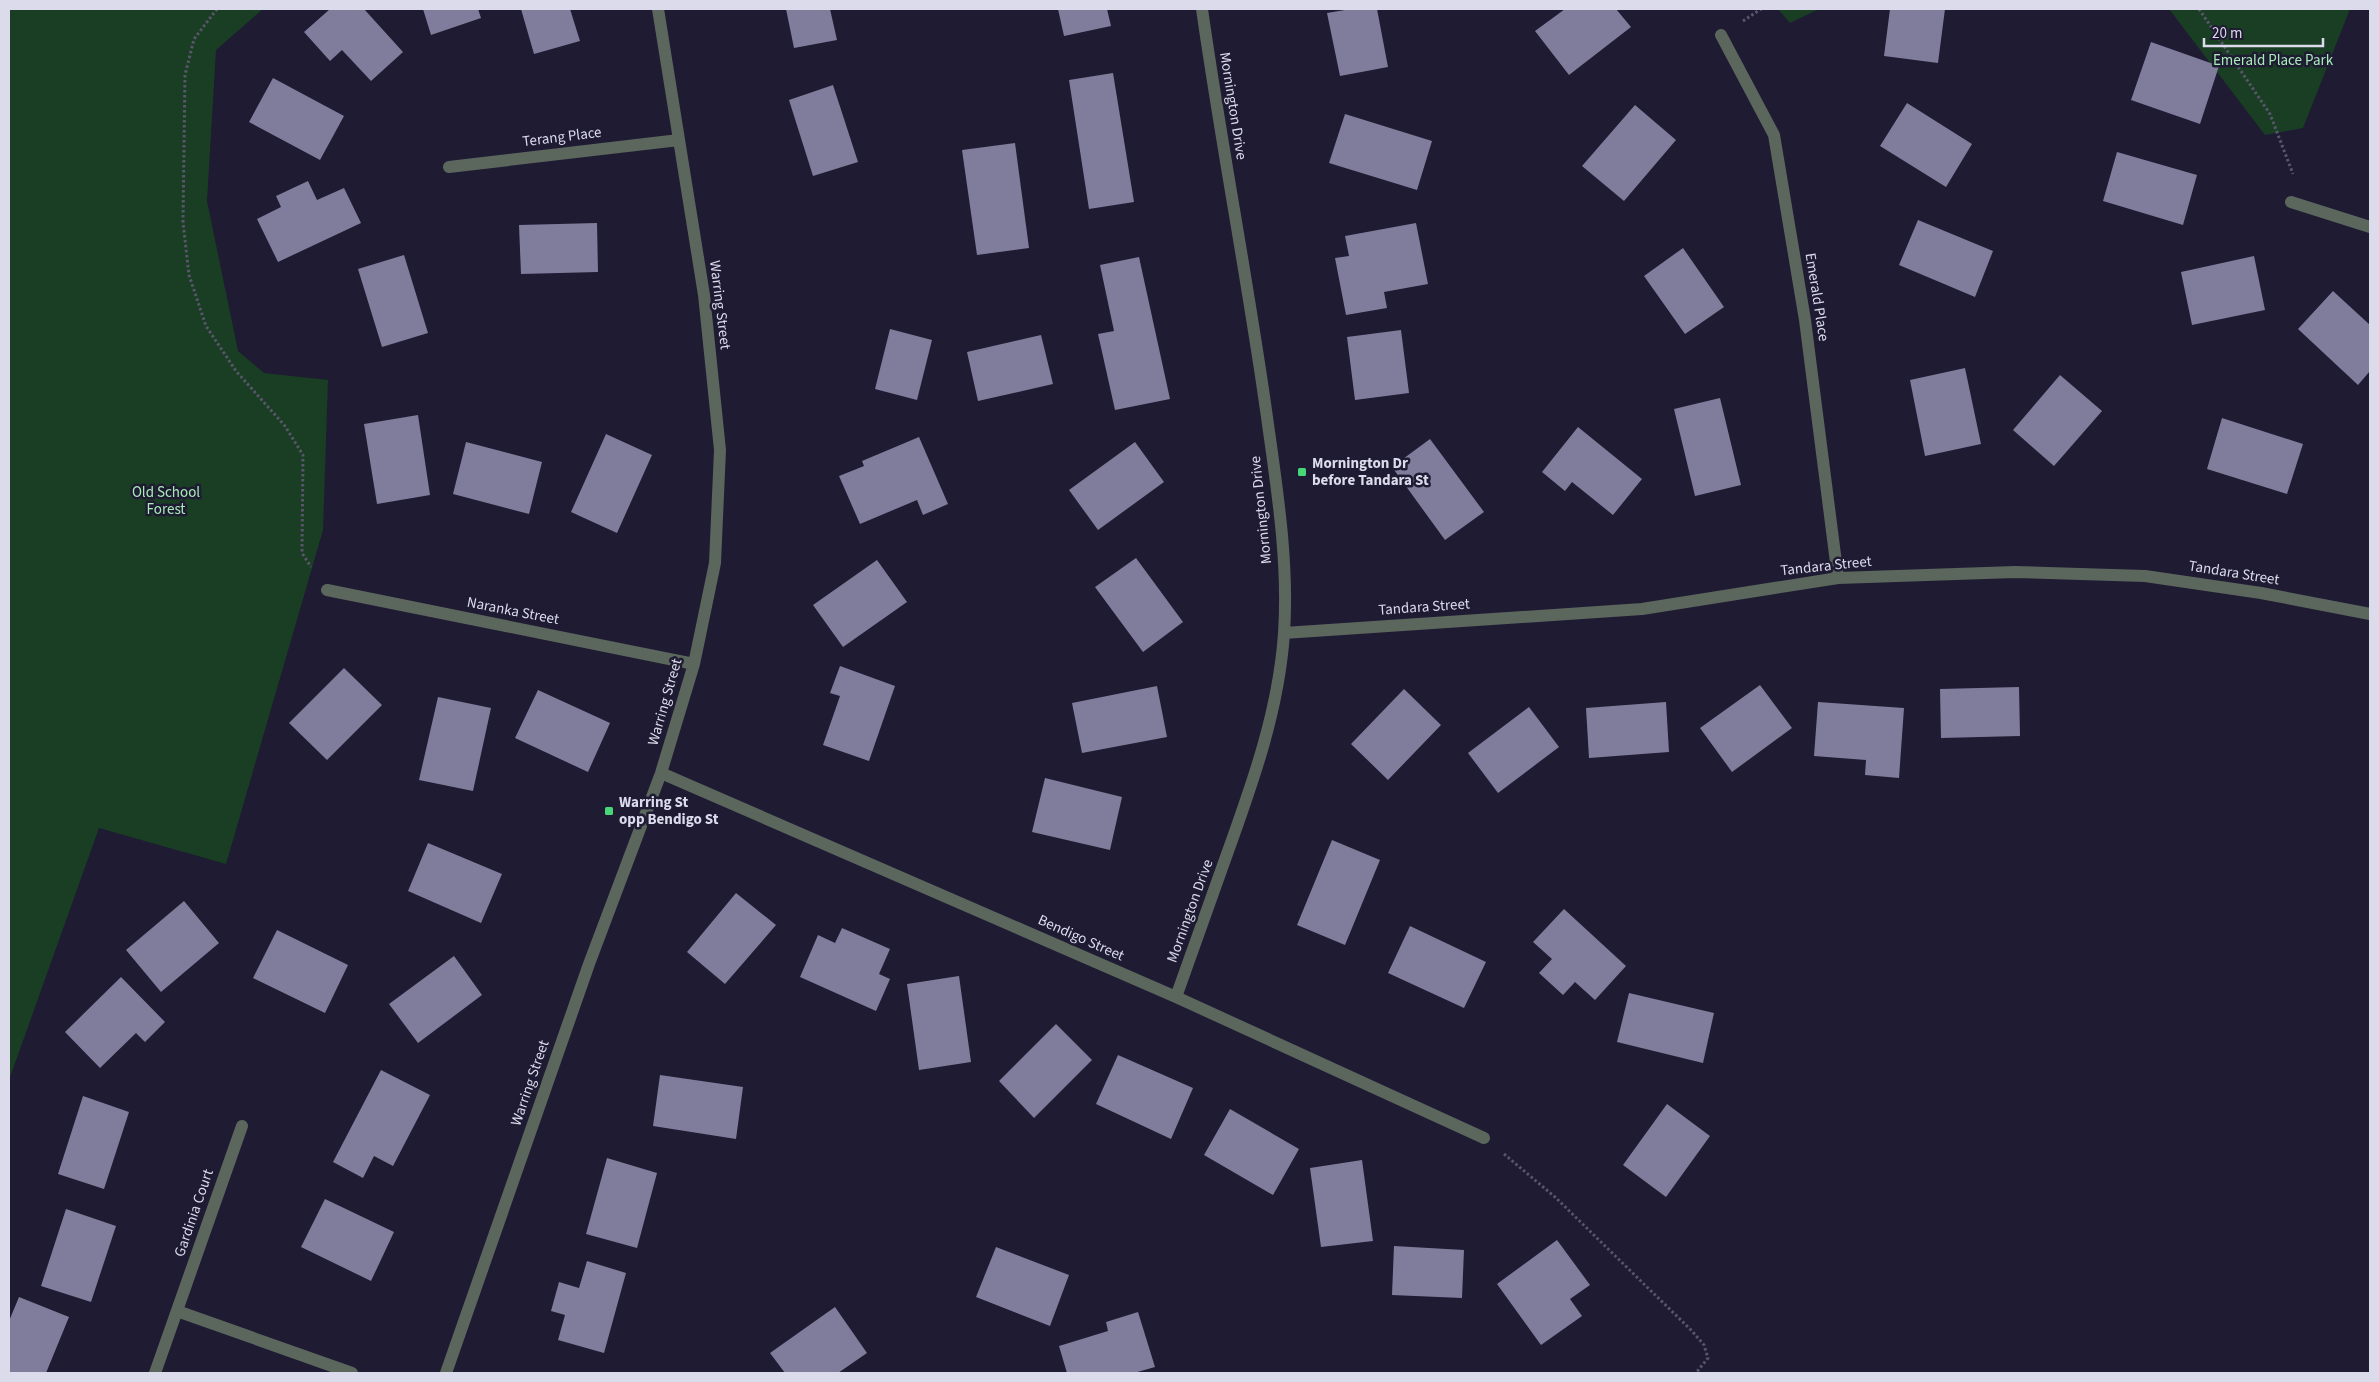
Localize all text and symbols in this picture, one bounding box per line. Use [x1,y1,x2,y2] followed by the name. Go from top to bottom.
[2204,15,2323,47] scale bar
[2212,23,2242,44] text: 20 m
[2213,50,2334,71] park label: Emerald Place Park
[1214,51,1252,161] street label: Mornington Drive
[521,122,603,152] street label: Terang Place
[1800,251,1834,343] street label: Emerald Place
[704,259,736,351] street label: Warring Street
[1312,453,1429,491] place label: Mornington Dr before Tandara St
[1245,455,1277,565] street label: Mornington Drive
[1296,466,1308,478] marker: Mornington Dr before Tandara St
[132,482,200,520] park label: Old School Forest
[1779,551,1873,581] street label: Tandara Street
[2187,555,2281,591] street label: Tandara Street
[465,592,561,630] street label: Naranka Street
[1378,593,1470,621] street label: Tandara Street
[643,656,687,748] street label: Warring Street
[619,792,719,830] place label: Warring St opp Bendigo St
[603,805,615,817] marker: Warring St opp Bendigo St
[1162,856,1218,966] street label: Mornington Drive
[1034,910,1128,966] street label: Bendigo Street
[505,1037,555,1129] street label: Warring Street
[169,1166,219,1260] street label: Gardinia Court

